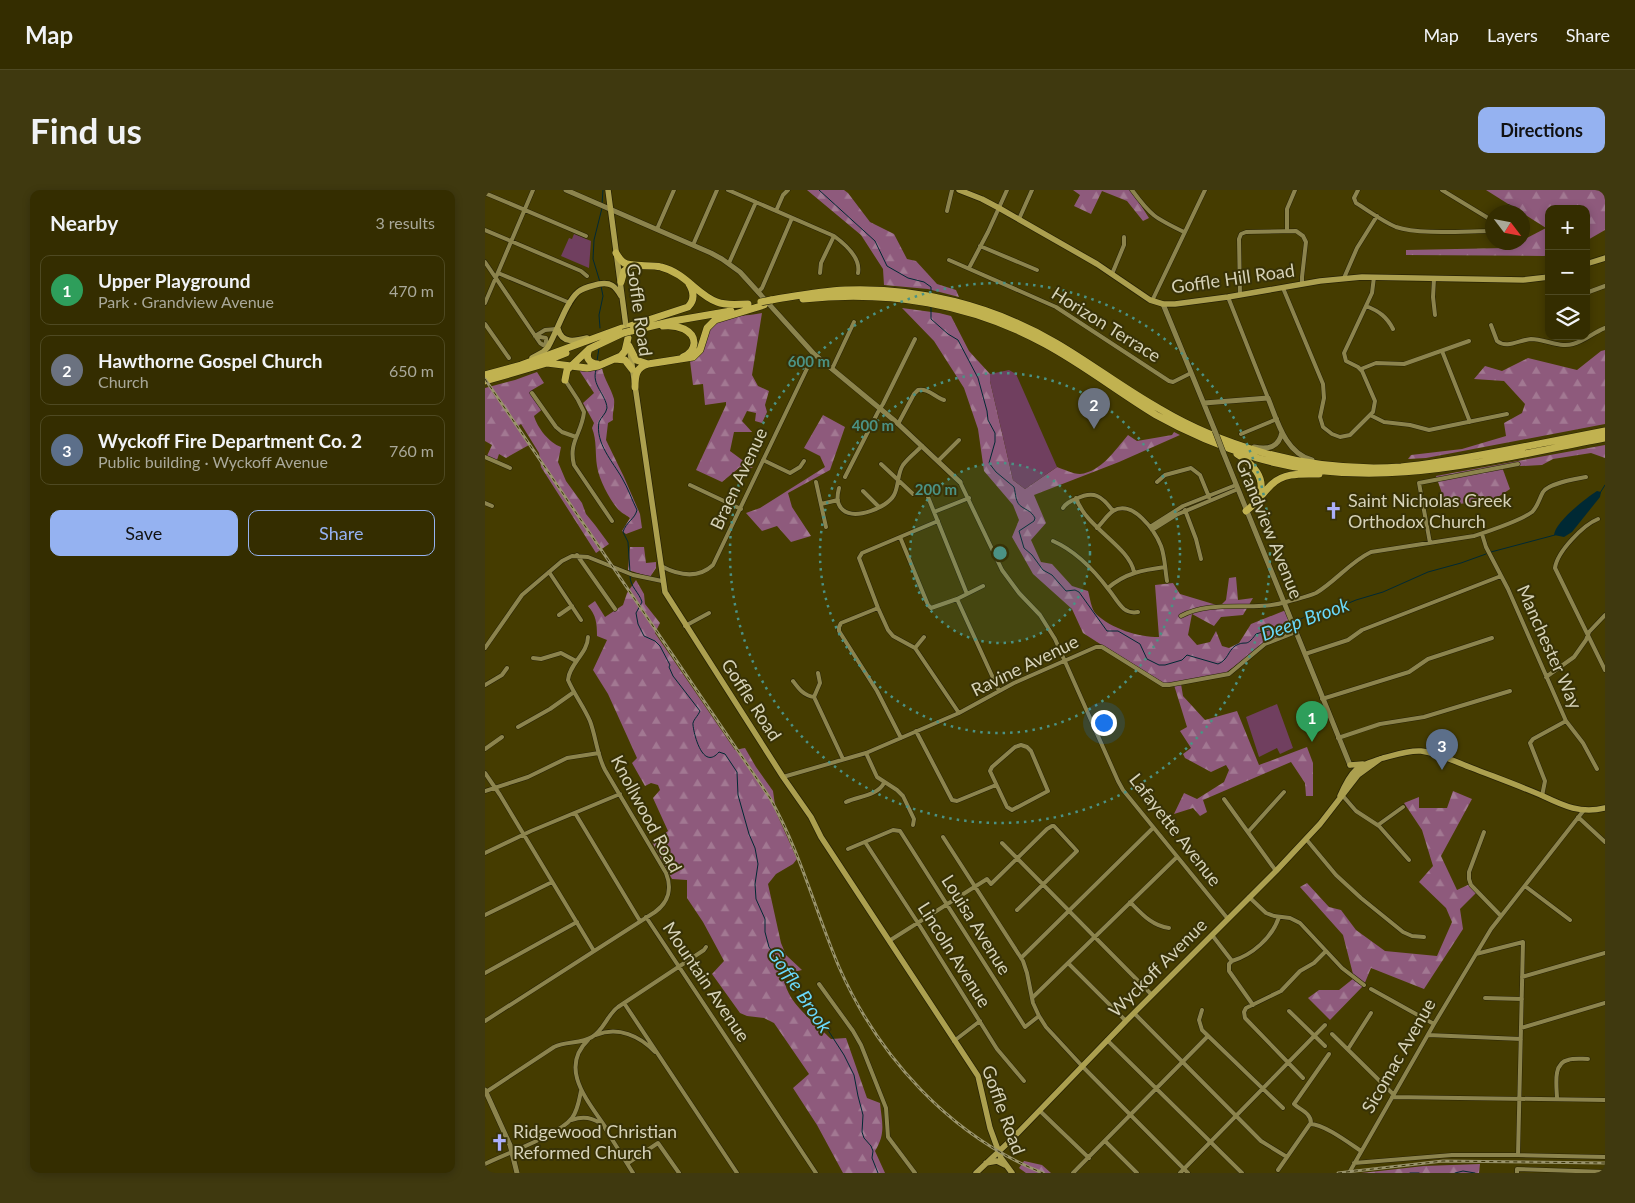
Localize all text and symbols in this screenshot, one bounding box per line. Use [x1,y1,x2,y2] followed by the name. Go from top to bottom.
[25,20,73,49] text: Map
[1423,24,1459,46] text: Map
[1487,24,1538,46] text: Layers
[1566,24,1610,46] text: Share
[1478,107,1605,153] button: Directions
[30,109,142,151] text: Find us
[1485,205,1530,250] north arrow
[1545,205,1590,340] map controls
[1545,205,1590,250] button: +
[50,210,118,235] text: Nearby
[375,213,435,232] text: 3 results
[1545,250,1590,295] button: −
[1170,258,1296,298] street label: Goffle Hill Road
[623,262,657,358] street label: Goffle Road
[98,269,250,292] text: Upper Playground
[62,281,72,300] text: 1
[389,281,434,300] text: 470 m
[1048,282,1165,366] street label: Horizon Terrace
[98,292,274,311] text: Park · Grandview Avenue
[1545,295,1590,340] button: layers
[98,349,322,372] text: Hawthorne Gospel Church
[788,352,830,370] text: 600 m
[62,361,72,380] text: 2
[389,361,434,380] text: 650 m
[98,372,149,391] text: Church
[1078,388,1110,429] pin: 2
[852,416,894,434] text: 400 m
[705,424,771,533] street label: Braen Avenue
[98,429,362,452] text: Wyckoff Fire Department Co. 2
[62,441,72,460] text: 3
[389,441,434,460] text: 760 m
[98,452,328,471] text: Public building · Wyckoff Avenue
[1232,455,1308,602] street label: Grandview Avenue
[915,480,957,498] text: 200 m
[1348,489,1512,532] place label: Saint Nicholas Greek Orthodox Church
[1324,501,1344,521] church icon: Saint Nicholas Greek Orthodox Church
[50,510,238,556] button: Save
[248,510,435,556] button: Share
[991,544,1009,562] centre of rings
[1513,581,1587,713] street label: Manchester Way
[1258,592,1353,645] water label: Deep Brook
[967,630,1082,701] street label: Ravine Avenue
[717,654,786,745] street label: Goffle Road
[1296,701,1328,742] pin: 1
[1091,710,1117,736] your location
[1426,729,1458,770] pin: 3
[607,751,687,876] street label: Knollwood Road
[1125,769,1227,890] street label: Lafayette Avenue
[937,871,1016,978] street label: Louisa Avenue
[914,898,996,1011] street label: Lincoln Avenue
[1104,914,1211,1021] street label: Wyckoff Avenue
[659,917,755,1046] street label: Mountain Avenue
[763,943,838,1038] water label: Goffle Brook
[1356,994,1440,1117] street label: Sicomac Avenue
[978,1062,1030,1157] street label: Goffle Road
[513,1120,677,1163] place label: Ridgewood Christian Reformed Church
[489,1132,509,1152] church icon: Ridgewood Christian Reformed Church

